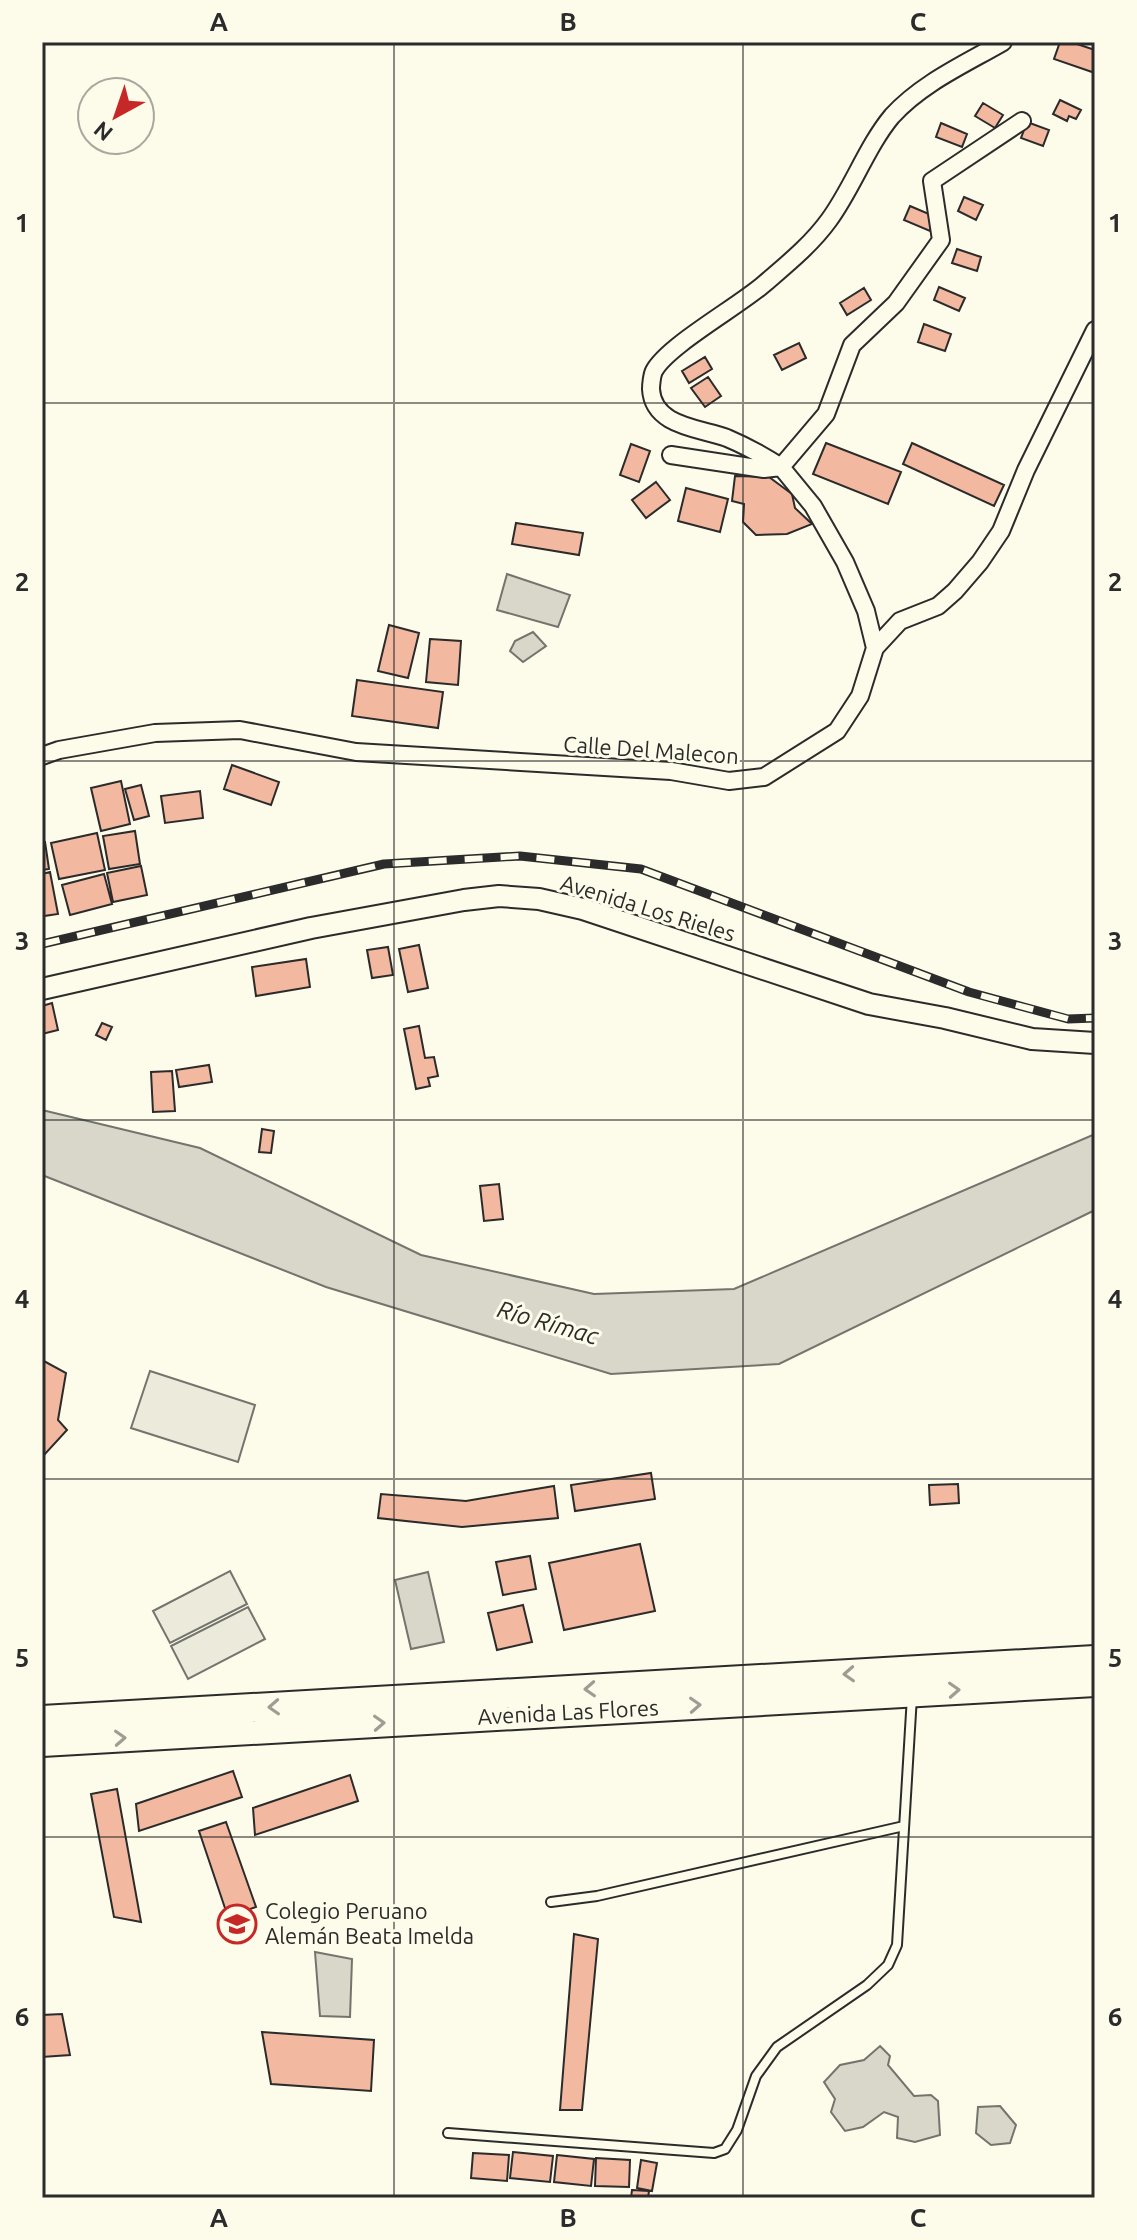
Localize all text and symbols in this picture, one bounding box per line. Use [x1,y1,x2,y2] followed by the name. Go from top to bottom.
[210,7,229,36] text: A
[559,7,577,36] text: B
[910,7,927,36] text: C
[76,76,156,156] north arrow
[88,117,117,147] text: N
[15,208,29,237] text: 1
[1108,208,1122,237] text: 1
[15,567,29,596] text: 2
[1108,567,1122,596] text: 2
[562,731,740,768] street label: Calle Del Malecon
[558,869,738,946] street label: Avenida Los Rieles
[15,926,29,955] text: 3
[1108,926,1122,955] text: 3
[15,1284,29,1313] text: 4
[1108,1284,1122,1313] text: 4
[494,1295,603,1350] water label: Río Rímac
[15,1643,29,1672] text: 5
[1108,1643,1122,1672] text: 5
[842,1665,855,1682] one-way arrow
[583,1680,596,1697] one-way arrow
[948,1682,961,1699] one-way arrow
[477,1694,659,1729] street label: Avenida Las Flores
[689,1697,702,1714] one-way arrow
[267,1698,280,1715] one-way arrow
[373,1715,386,1732] one-way arrow
[114,1730,127,1747] one-way arrow
[265,1898,474,1948] place label: Colegio Peruano Alemán Beata Imelda
[216,1903,258,1945] school or university icon: Colegio Peruano Alemán Beata Imelda
[15,2002,29,2031] text: 6
[1108,2002,1122,2031] text: 6
[210,2203,229,2232] text: A
[559,2203,577,2232] text: B
[910,2203,927,2232] text: C

